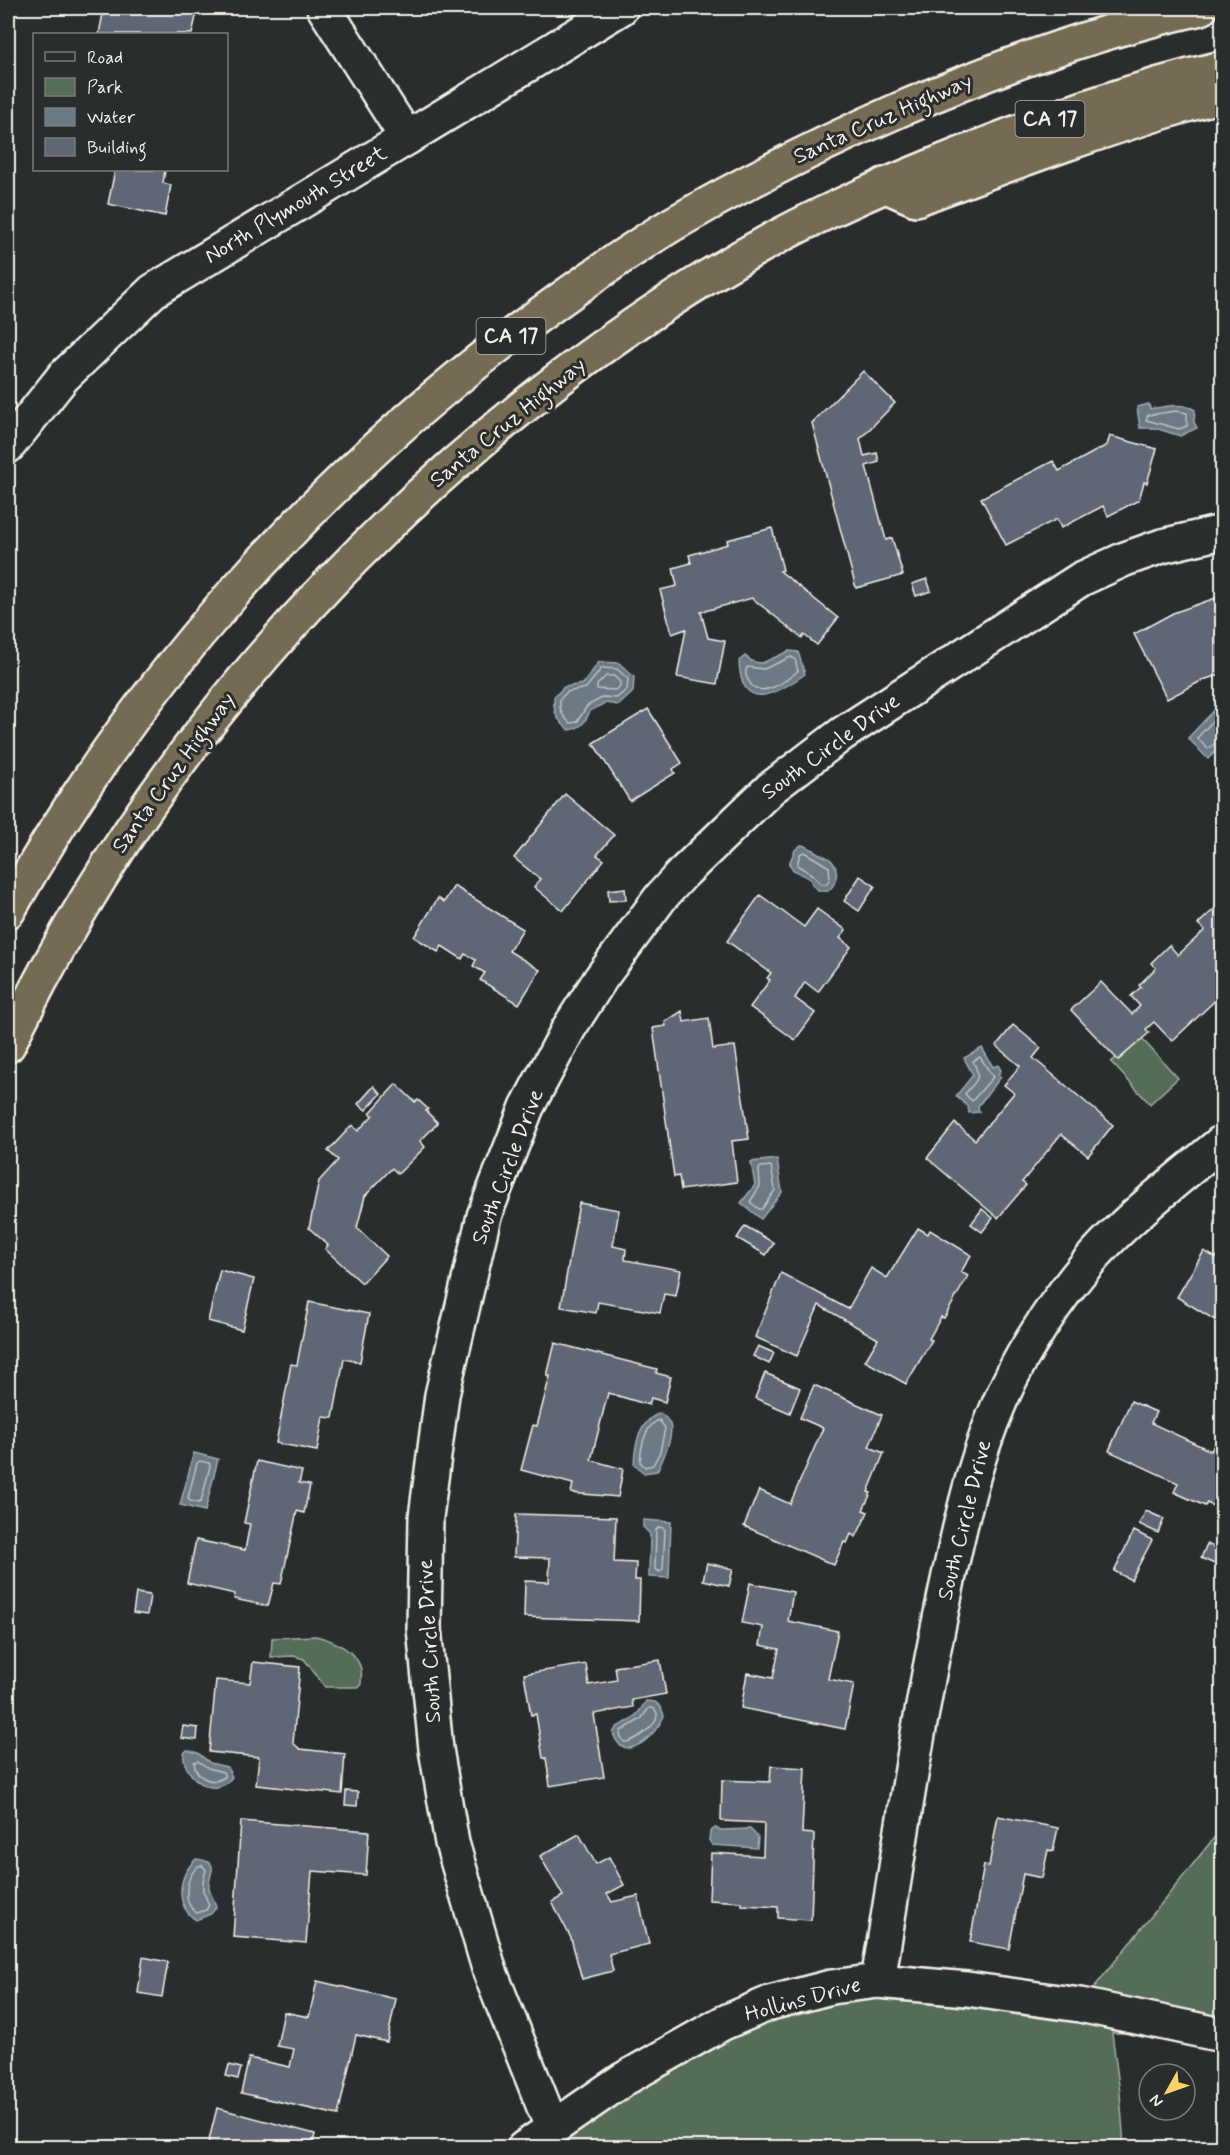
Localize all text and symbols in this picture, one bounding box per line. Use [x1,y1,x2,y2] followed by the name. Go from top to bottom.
[33,33,228,171] legend
[87,46,123,70] text: Road
[789,67,978,174] street label: Santa Cruz Highway
[87,76,123,100] text: Park
[1016,101,1084,137] road number: CA 17
[87,106,136,130] text: Water
[87,136,147,162] text: Building
[200,139,392,270] street label: North Plymouth Street
[476,318,546,354] road number: CA 17
[424,352,594,497] street label: Santa Cruz Highway
[106,687,244,861] street label: Santa Cruz Highway
[756,687,906,807] street label: South Circle Drive
[465,1085,551,1249] street label: South Circle Drive
[932,1437,999,1603] street label: South Circle Drive
[412,1558,448,1724] street label: South Circle Drive
[742,1971,864,2029] street label: Hollins Drive
[1137,2062,1197,2122] north arrow
[1145,2090,1168,2112] text: N

